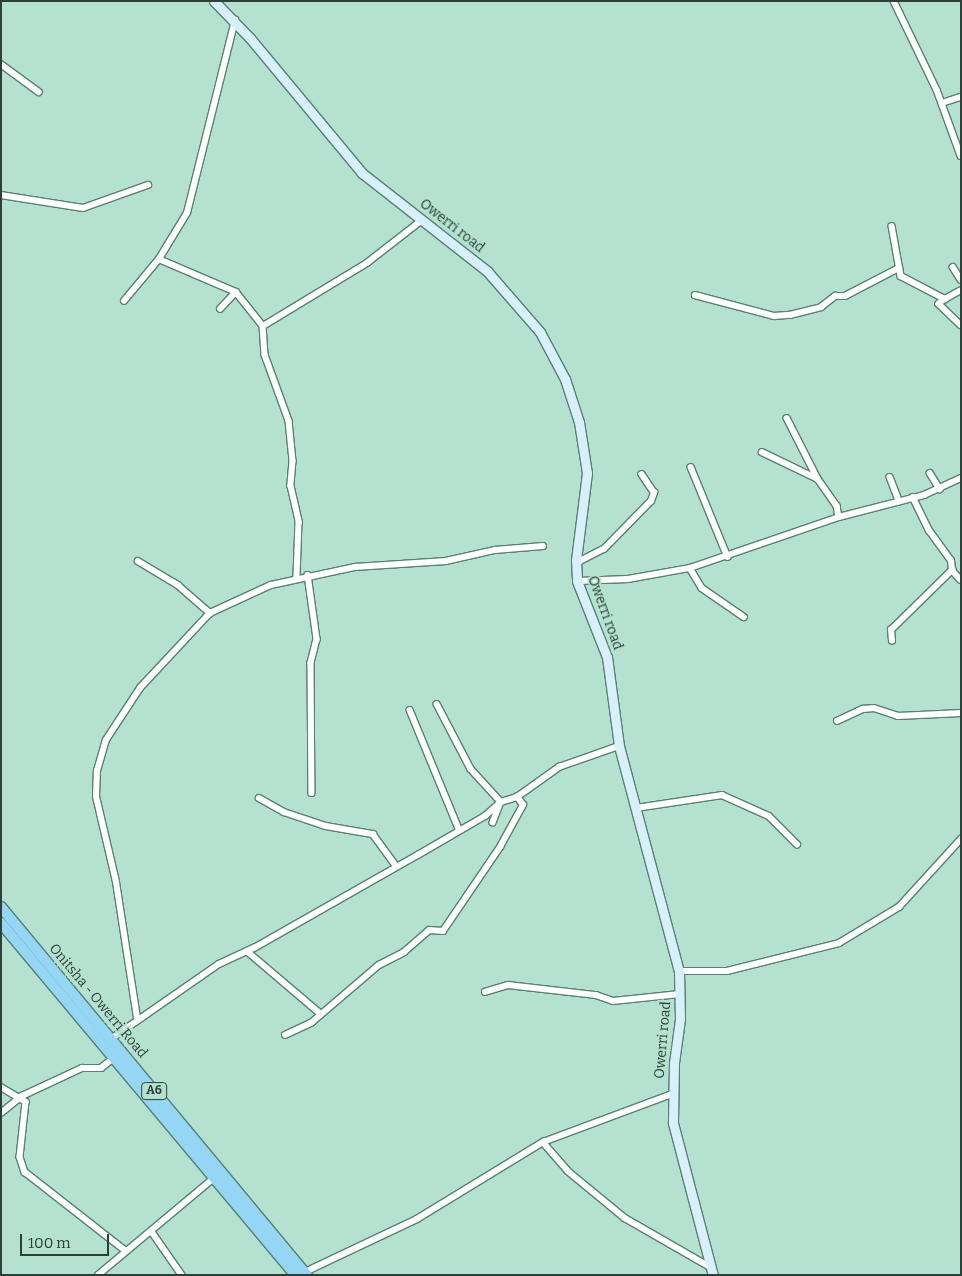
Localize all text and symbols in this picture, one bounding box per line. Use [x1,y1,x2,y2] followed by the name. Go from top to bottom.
[416,195,488,257] street label: Owerri road
[584,574,626,652] street label: Owerri road
[45,940,151,1062] street label: Onitsha - Owerri Road
[651,1001,675,1079] street label: Owerri road
[140,1082,168,1100] road number: A6
[22,1224,111,1256] scale bar
[28,1234,71,1252] text: 100 m

